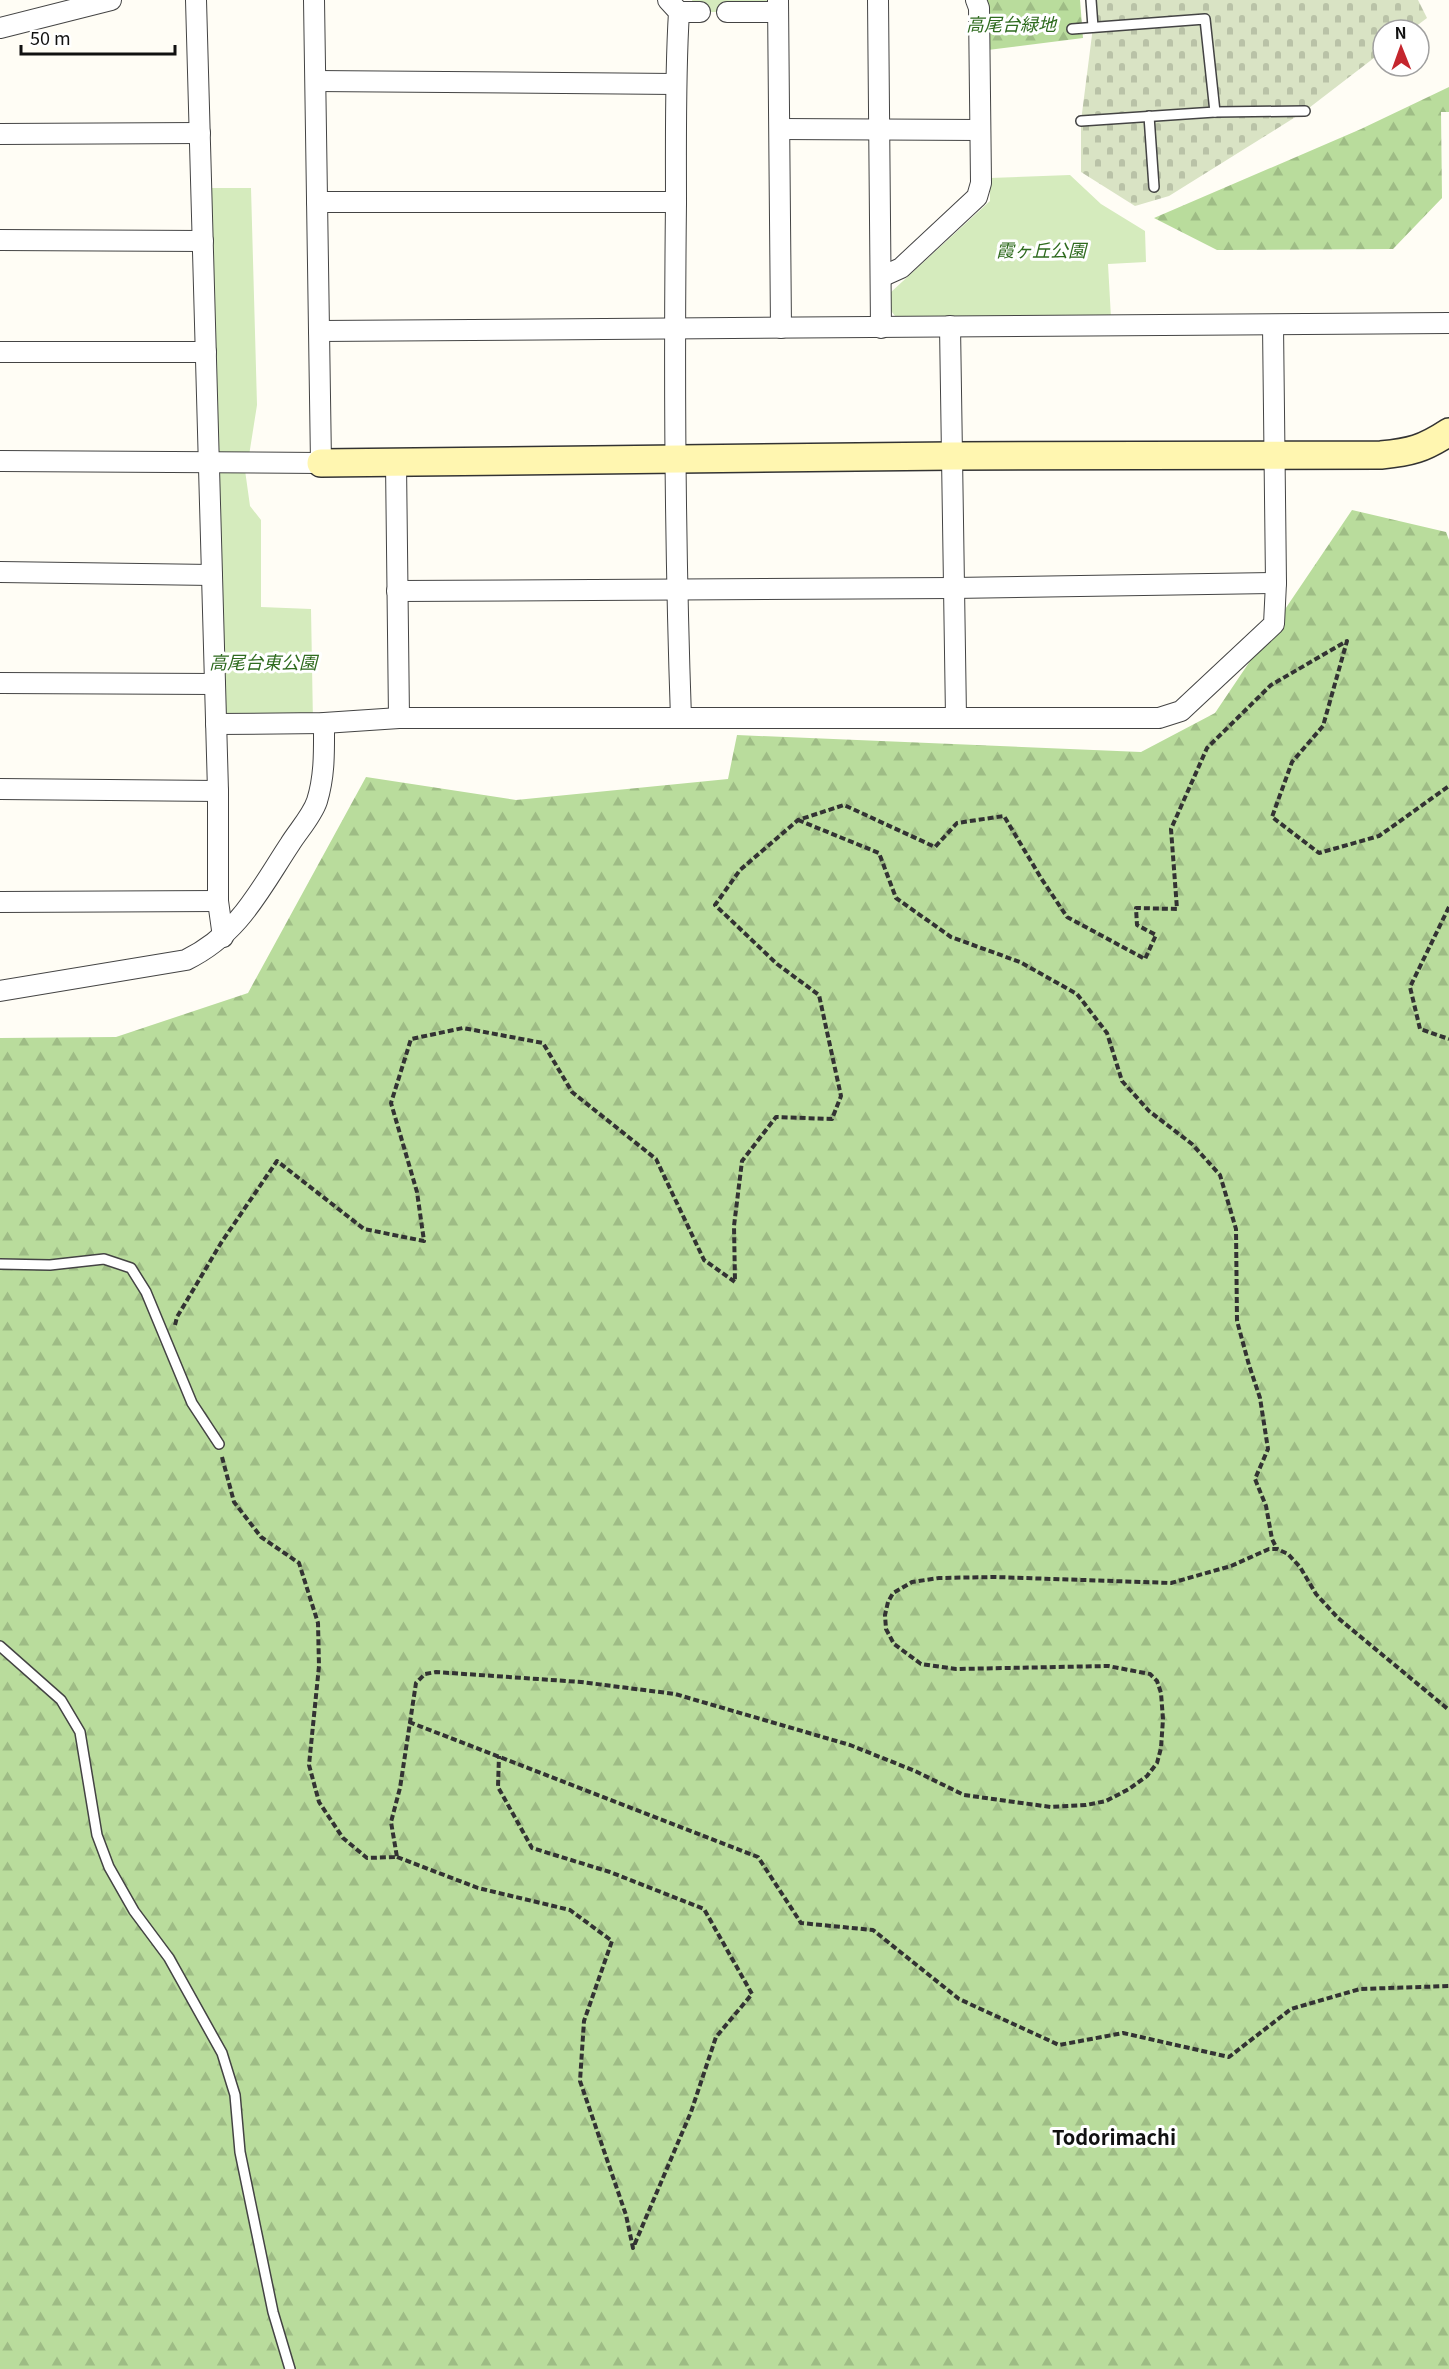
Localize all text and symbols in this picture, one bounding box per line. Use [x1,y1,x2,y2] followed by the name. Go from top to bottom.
[966,10,1058,36] park label: 高尾台緑地
[21,18,176,56] scale bar
[1371,18,1431,78] north arrow
[1395,20,1407,44] text: N
[30,24,71,50] text: 50 m
[996,236,1089,262] park label: 霞ヶ丘公園
[209,648,320,674] park label: 高尾台東公園
[1052,2122,1176,2151] district label: Todorimachi

